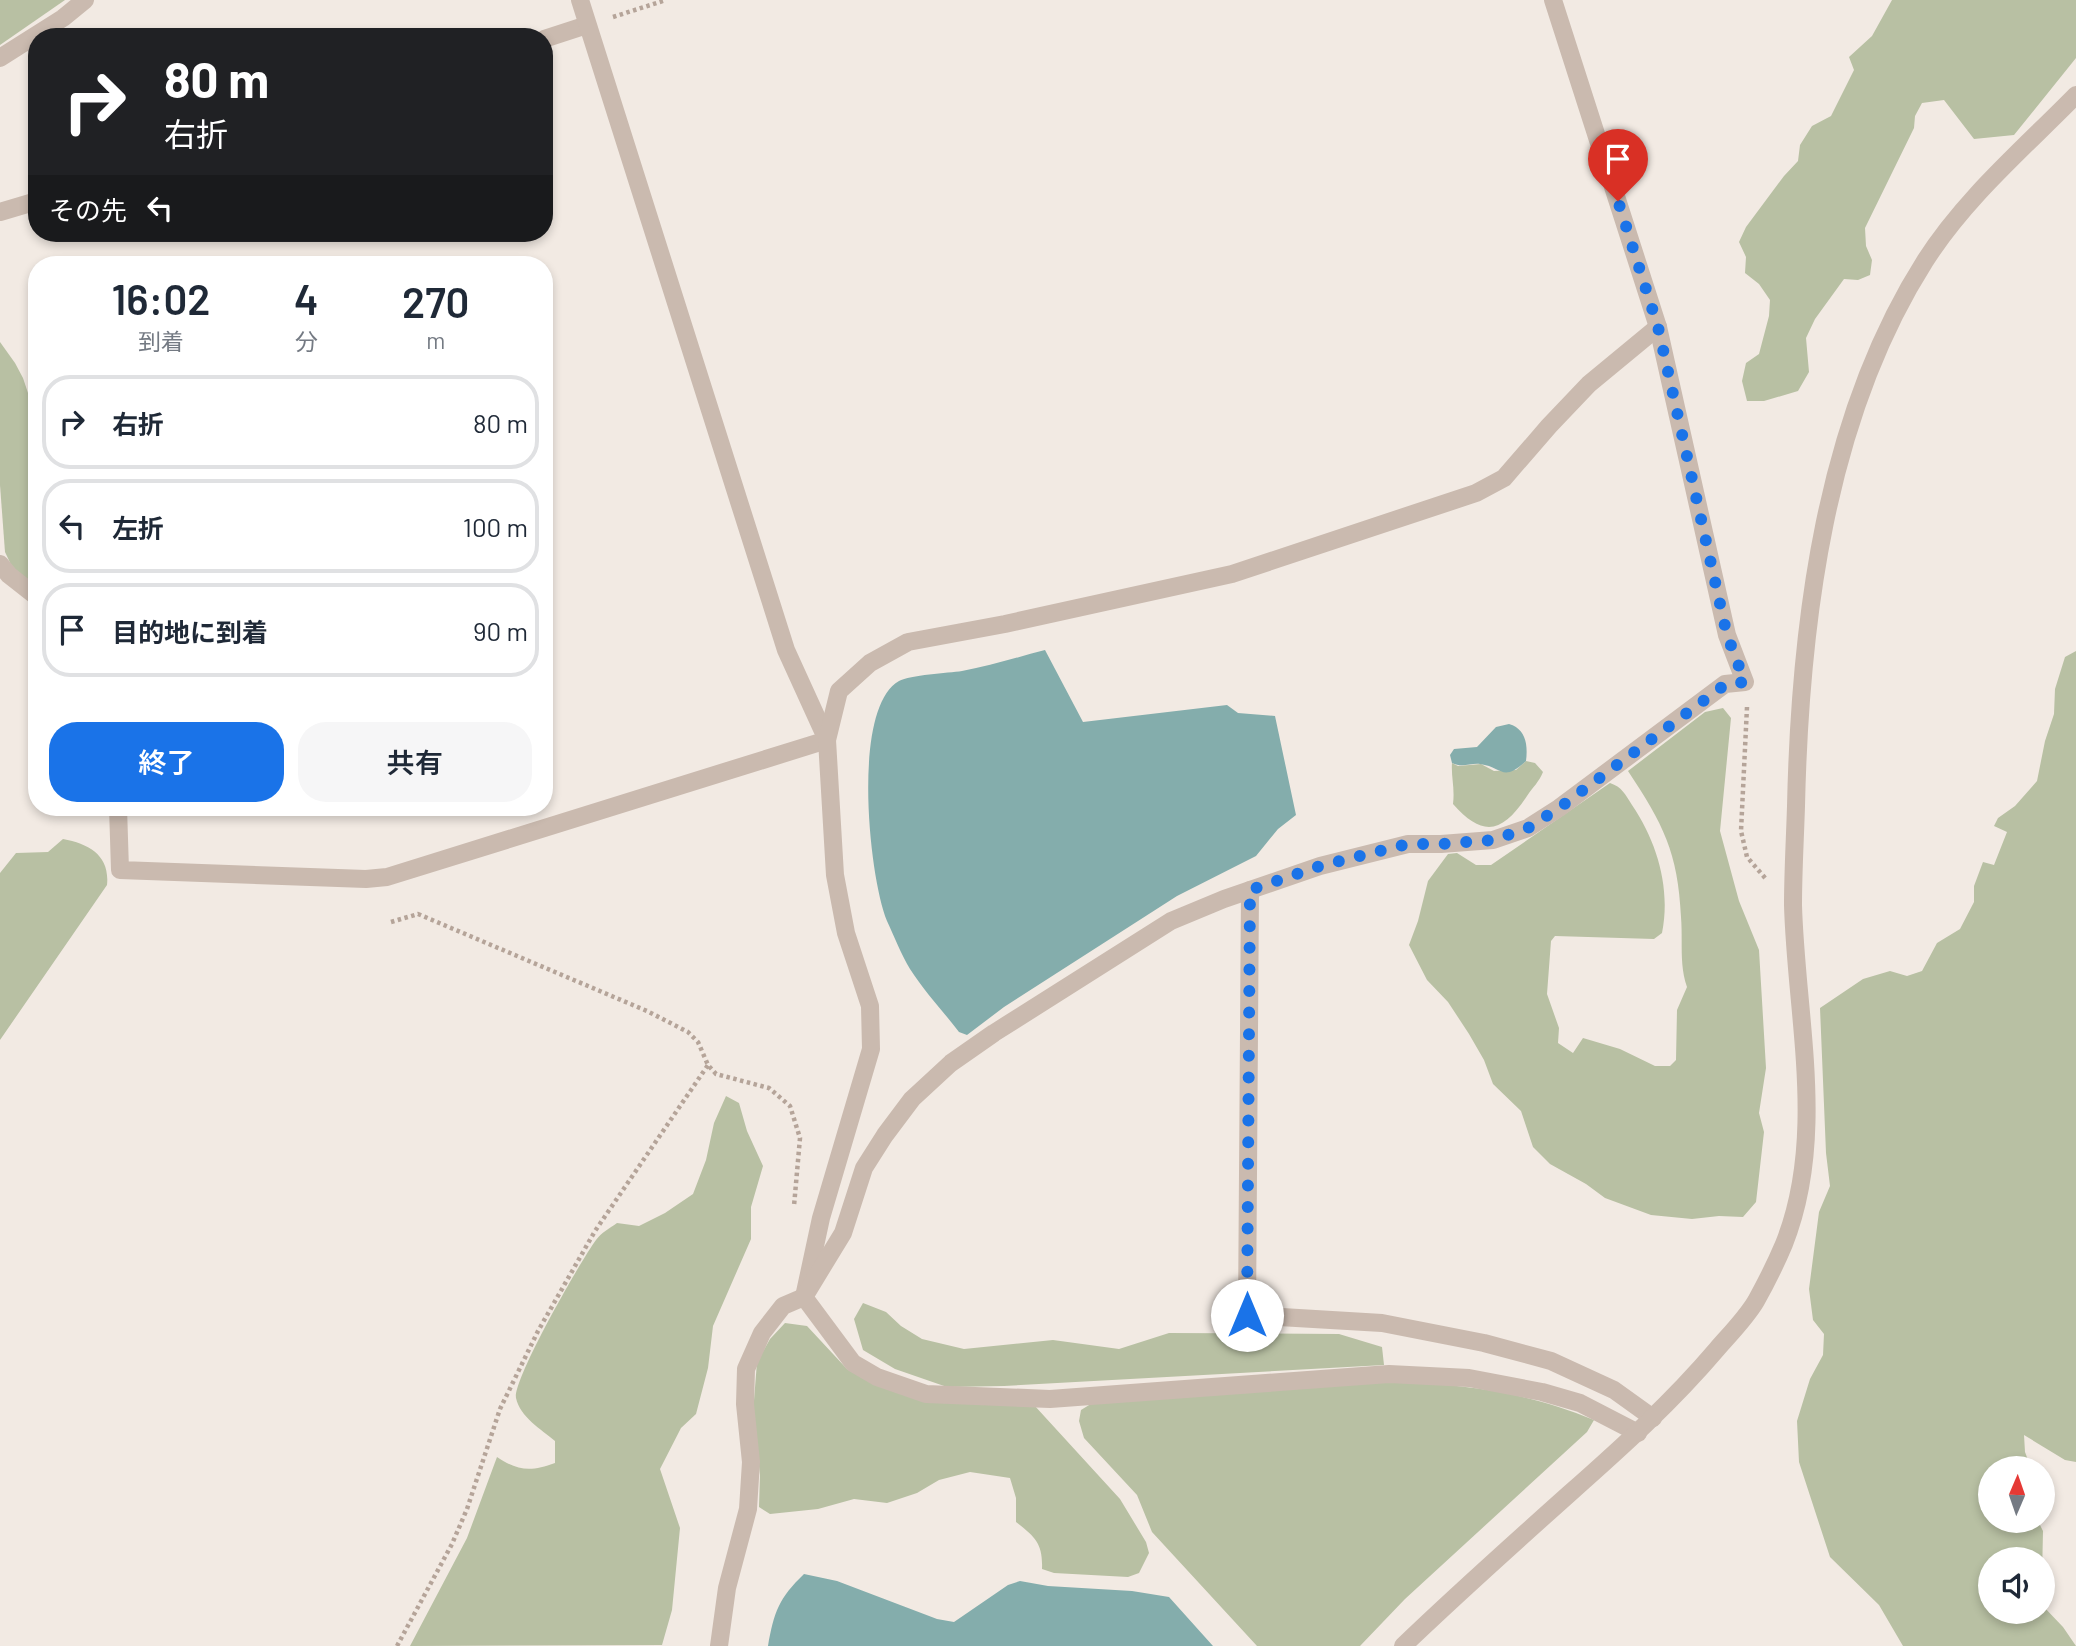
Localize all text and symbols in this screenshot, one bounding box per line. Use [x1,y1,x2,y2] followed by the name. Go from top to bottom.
[164,49,269,108] text: 80 m
[49,56,140,147] icon: right
[164,114,228,152] text: 右折
[1588,129,1648,201] pin
[1599,140,1637,178] icon: arrive
[141,189,179,227] icon: left
[49,194,127,225] text: その先
[111,273,210,323] text: 16:02
[294,273,319,323] text: 4
[402,276,469,326] text: 270
[426,326,445,354] text: m
[138,327,184,355] text: 到着
[295,327,318,355] text: 分
[53,403,91,441] icon: right
[473,407,528,438] text: 80 m
[112,408,164,439] text: 右折
[53,507,91,545] icon: left
[463,511,528,542] text: 100 m
[112,512,164,543] text: 左折
[53,611,91,649] icon: arrive
[473,615,528,646] text: 90 m
[112,616,268,647] text: 目的地に到着
[49,722,284,802] button: 終了
[298,722,532,802] button: 共有
[1210,1278,1284,1352] position arrow
[1978,1456,2054,1533] north arrow
[1978,1456,2055,1624] map controls
[1978,1547,2055,1624] button: sound

